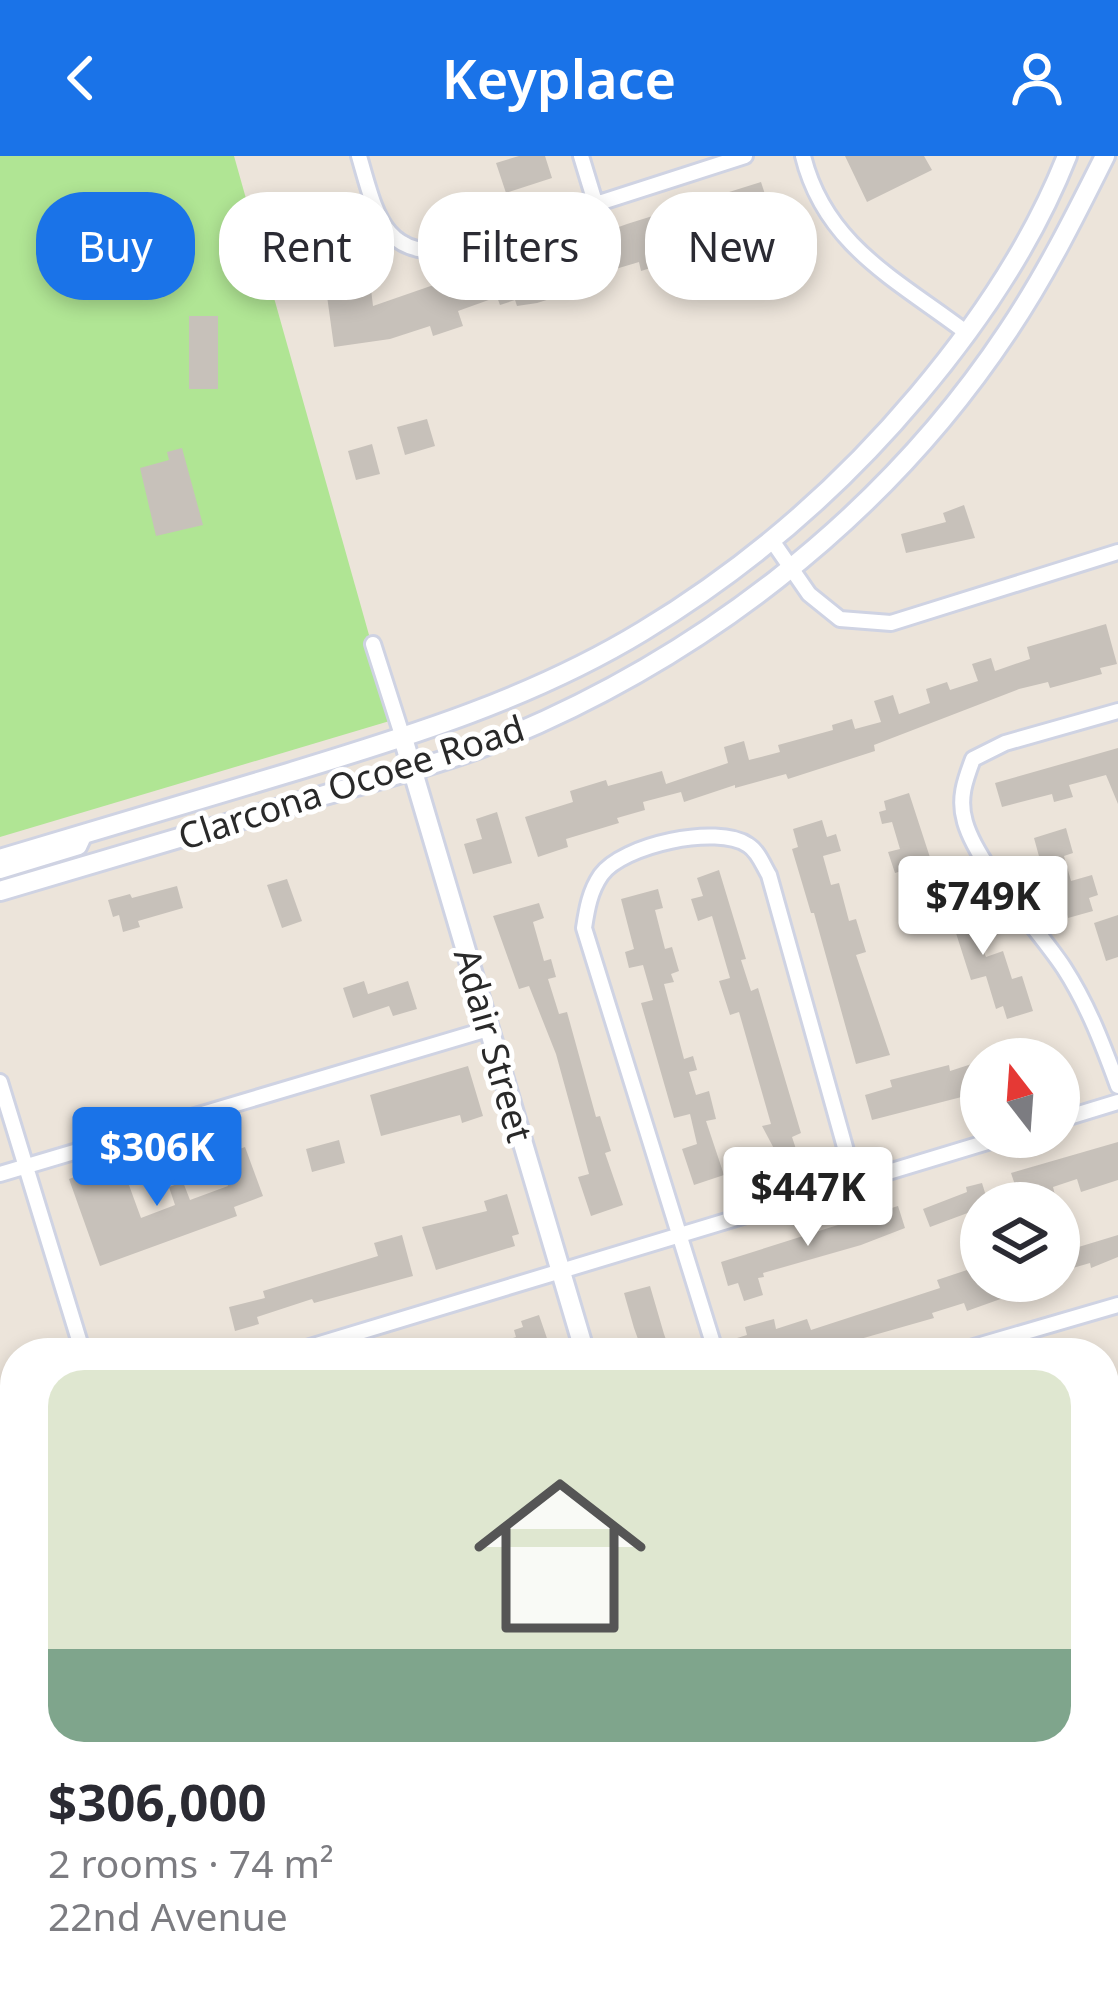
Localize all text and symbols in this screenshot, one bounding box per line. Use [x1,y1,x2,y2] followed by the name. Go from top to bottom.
[442,41,676,115] text: Keyplace
[48,45,114,111] icon: back
[1004,45,1070,111] icon: person
[36,192,195,300] chip: Buy
[219,192,394,300] chip: Rent
[418,192,621,300] chip: Filters
[645,192,817,300] chip: New
[172,703,530,861] street label: Clarcona Ocoee Road
[899,856,1067,958] pin: $749K
[925,868,1041,921] text: $749K
[443,942,545,1148] street label: Adair Street
[960,1038,1080,1158] north arrow
[960,1038,1080,1302] map controls
[73,1107,241,1209] pin: $306K
[99,1119,215,1172] text: $306K
[724,1147,892,1249] pin: $447K
[750,1159,866,1212] text: $447K
[960,1182,1080,1302] button: layers
[452,1448,668,1664] icon: home
[48,1766,267,1836] text: $306,000
[48,1836,334,1889] text: 2 rooms · 74 m²
[48,1889,288,1942] text: 22nd Avenue

